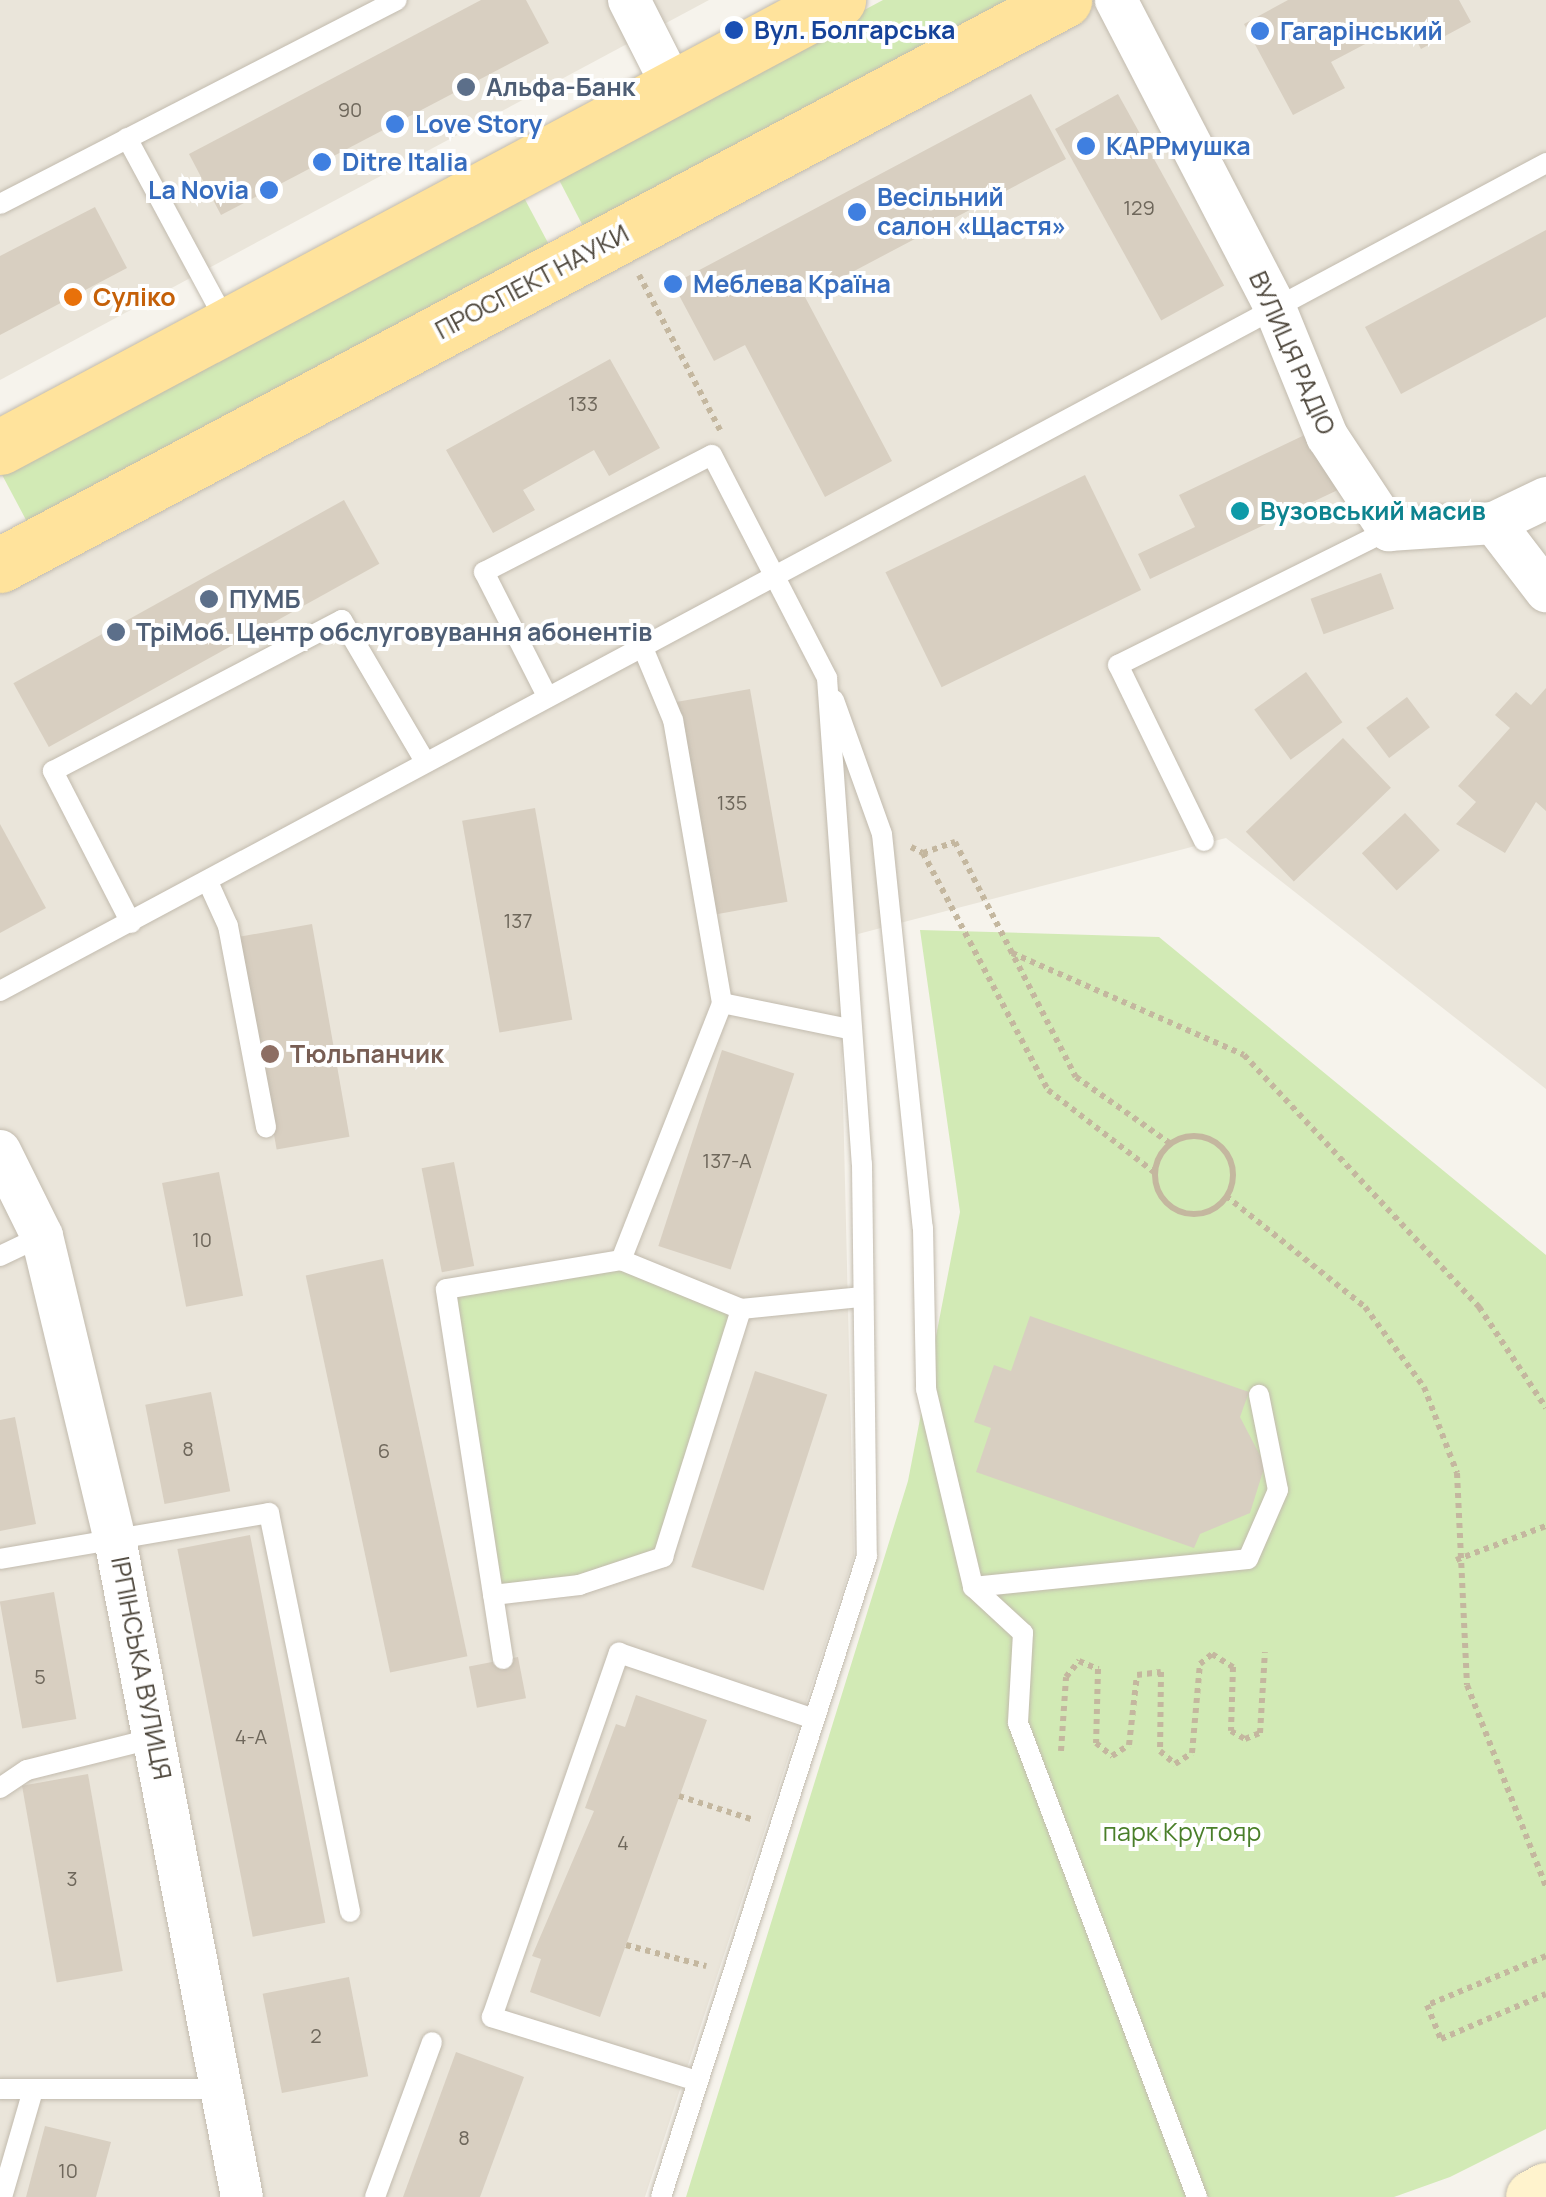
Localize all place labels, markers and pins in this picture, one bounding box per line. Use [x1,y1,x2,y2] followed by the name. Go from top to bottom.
[754,15,955,45] place label: Вул. Болгарська
[1280,16,1443,46] place label: Гагарінський
[723,19,745,41] marker: Вул. Болгарська
[1249,20,1271,42] marker: Гагарінський
[486,72,635,102] place label: Альфа-Банк
[455,76,477,98] marker: Альфа-Банк
[415,109,542,139] place label: Love Story
[384,113,406,135] marker: Love Story
[1106,131,1251,161] place label: КАРРмушка
[1075,135,1097,157] marker: КАРРмушка
[342,147,468,177] place label: Ditre Italia
[311,151,333,173] marker: Ditre Italia
[148,175,249,205] place label: La Novia
[258,179,280,201] marker: La Novia
[877,183,1066,242] place label: Весільний салон «Щастя»
[846,201,868,223] marker: Весільний салон «Щастя»
[693,269,891,299] place label: Меблева Країна
[662,273,684,295] marker: Меблева Країна
[93,282,176,312] place label: Сулiко
[62,286,84,308] marker: Сулiко
[1260,496,1486,526] place label: Вузовський масив
[1229,500,1251,522] marker: Вузовський масив
[229,584,300,614] place label: ПУМБ
[198,588,220,610] marker: ПУМБ
[136,617,652,647] place label: ТріМоб. Центр обслуговування абонентів
[105,621,127,643] marker: ТріМоб. Центр обслуговування абонентів
[290,1039,444,1069] place label: Тюльпанчик
[259,1043,281,1065] marker: Тюльпанчик

